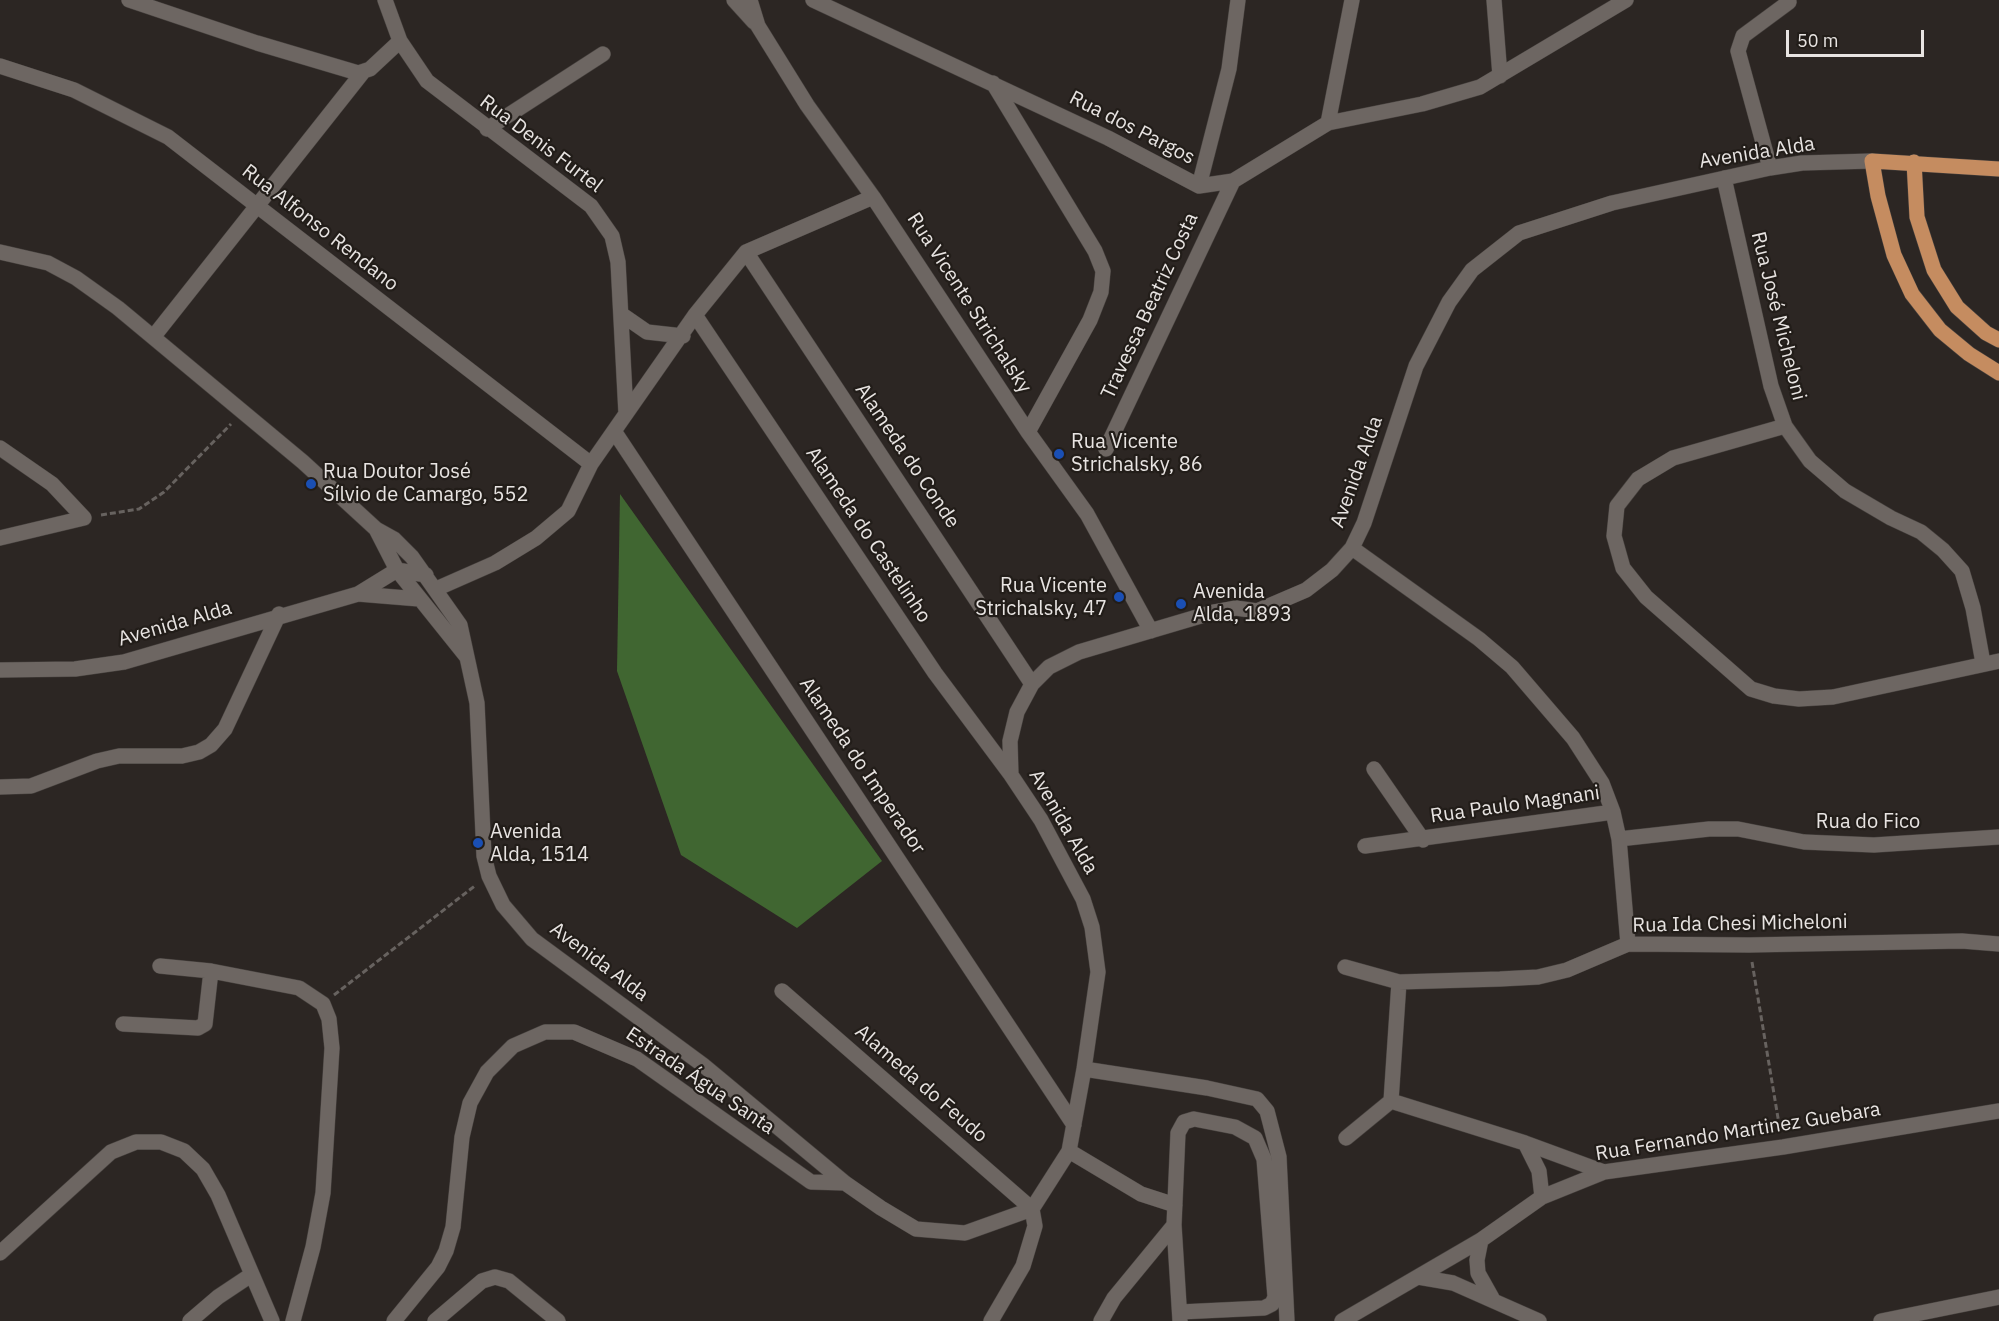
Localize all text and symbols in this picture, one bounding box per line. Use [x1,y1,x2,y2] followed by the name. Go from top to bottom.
[1789,18,1927,56] scale bar
[1797,29,1839,52] text: 50 m
[1065,86,1199,170] street label: Rua dos Pargos
[475,90,607,198] street label: Rua Denis Furtel
[1697,132,1817,174] street label: Avenida Alda
[237,159,403,297] street label: Rua Alfonso Rendano
[902,208,1036,398] street label: Rua Vicente Strichalsky
[1096,209,1204,403] street label: Travessa Beatriz Costa
[1745,229,1811,403] street label: Rua José Micheloni
[850,379,964,533] street label: Alameda do Conde
[1326,413,1388,531] street label: Avenida Alda
[1071,430,1203,477] place label: Rua Vicente Strichalsky, 86
[800,443,936,627] street label: Alameda do Castelinho
[1052,447,1066,461] marker: Rua Vicente Strichalsky, 86
[323,460,528,507] place label: Rua Doutor José Sílvio de Camargo, 552
[304,477,318,491] marker: Rua Doutor José Sílvio de Camargo, 552
[975,574,1107,621] place label: Rua Vicente Strichalsky, 47
[1193,580,1292,627] place label: Avenida Alda, 1893
[1112,590,1126,604] marker: Rua Vicente Strichalsky, 47
[115,596,235,652] street label: Avenida Alda
[1174,597,1188,611] marker: Avenida Alda, 1893
[794,673,930,859] street label: Alameda do Imperador
[1023,765,1103,879] street label: Avenida Alda
[1429,781,1601,829] street label: Rua Paulo Magnani
[1816,810,1920,834] street label: Rua do Fico
[490,820,589,867] place label: Avenida Alda, 1514
[471,836,485,850] marker: Avenida Alda, 1514
[1632,910,1848,938] street label: Rua Ida Chesi Micheloni
[545,917,653,1007] street label: Avenida Alda
[850,1020,992,1148] street label: Alameda do Feudo
[621,1022,779,1140] street label: Estrada Água Santa
[1594,1098,1882,1166] street label: Rua Fernando Martinez Guebara

